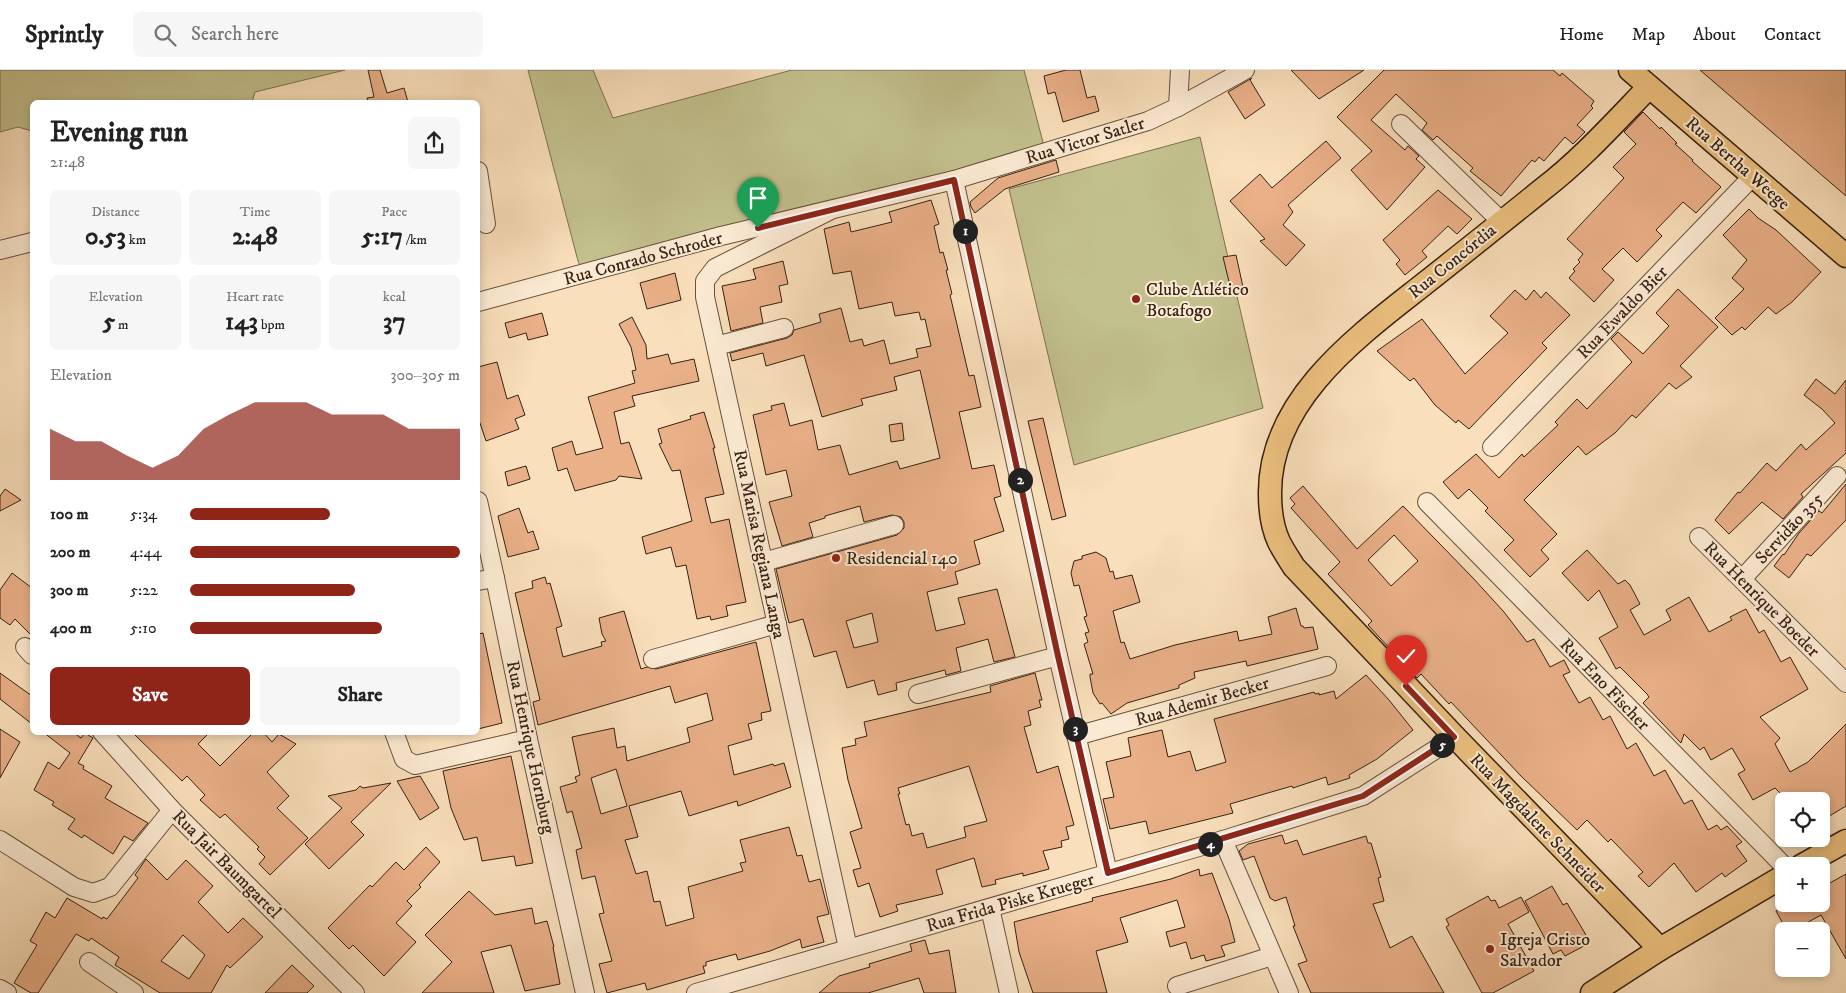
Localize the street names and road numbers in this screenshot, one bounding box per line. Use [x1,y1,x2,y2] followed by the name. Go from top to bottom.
[1023,112,1148,169] street label: Rua Victor Satler
[1681,112,1794,215] street label: Rua Bertha Weege
[1404,219,1501,304] street label: Rua Concórdia
[561,227,725,291] street label: Rua Conrado Schroder
[1573,261,1673,364] street label: Rua Ewaldo Bier
[728,448,790,641] street label: Rua Marisa Regiana Langa
[1751,488,1829,569] street label: Servidão 355
[1699,537,1824,662] street label: Rua Henrique Boeder
[1555,634,1654,736] street label: Rua Eno Fischer
[501,659,559,836] street label: Rua Henrique Hornburg
[1133,672,1272,732] street label: Rua Ademir Becker
[1465,749,1610,899] street label: Rua Magdalene Schneider
[167,806,286,924] street label: Rua Jair Baumgartel
[924,868,1097,937] street label: Rua Frida Piske Krueger

